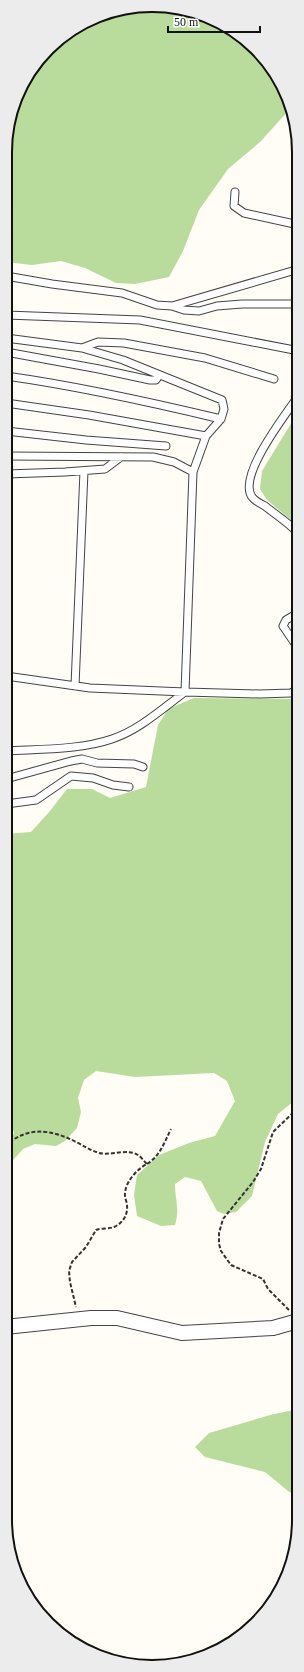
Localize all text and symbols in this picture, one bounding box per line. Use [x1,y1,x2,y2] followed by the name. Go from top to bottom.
[168,8,260,34] scale bar
[174,15,199,29] text: 50 m

